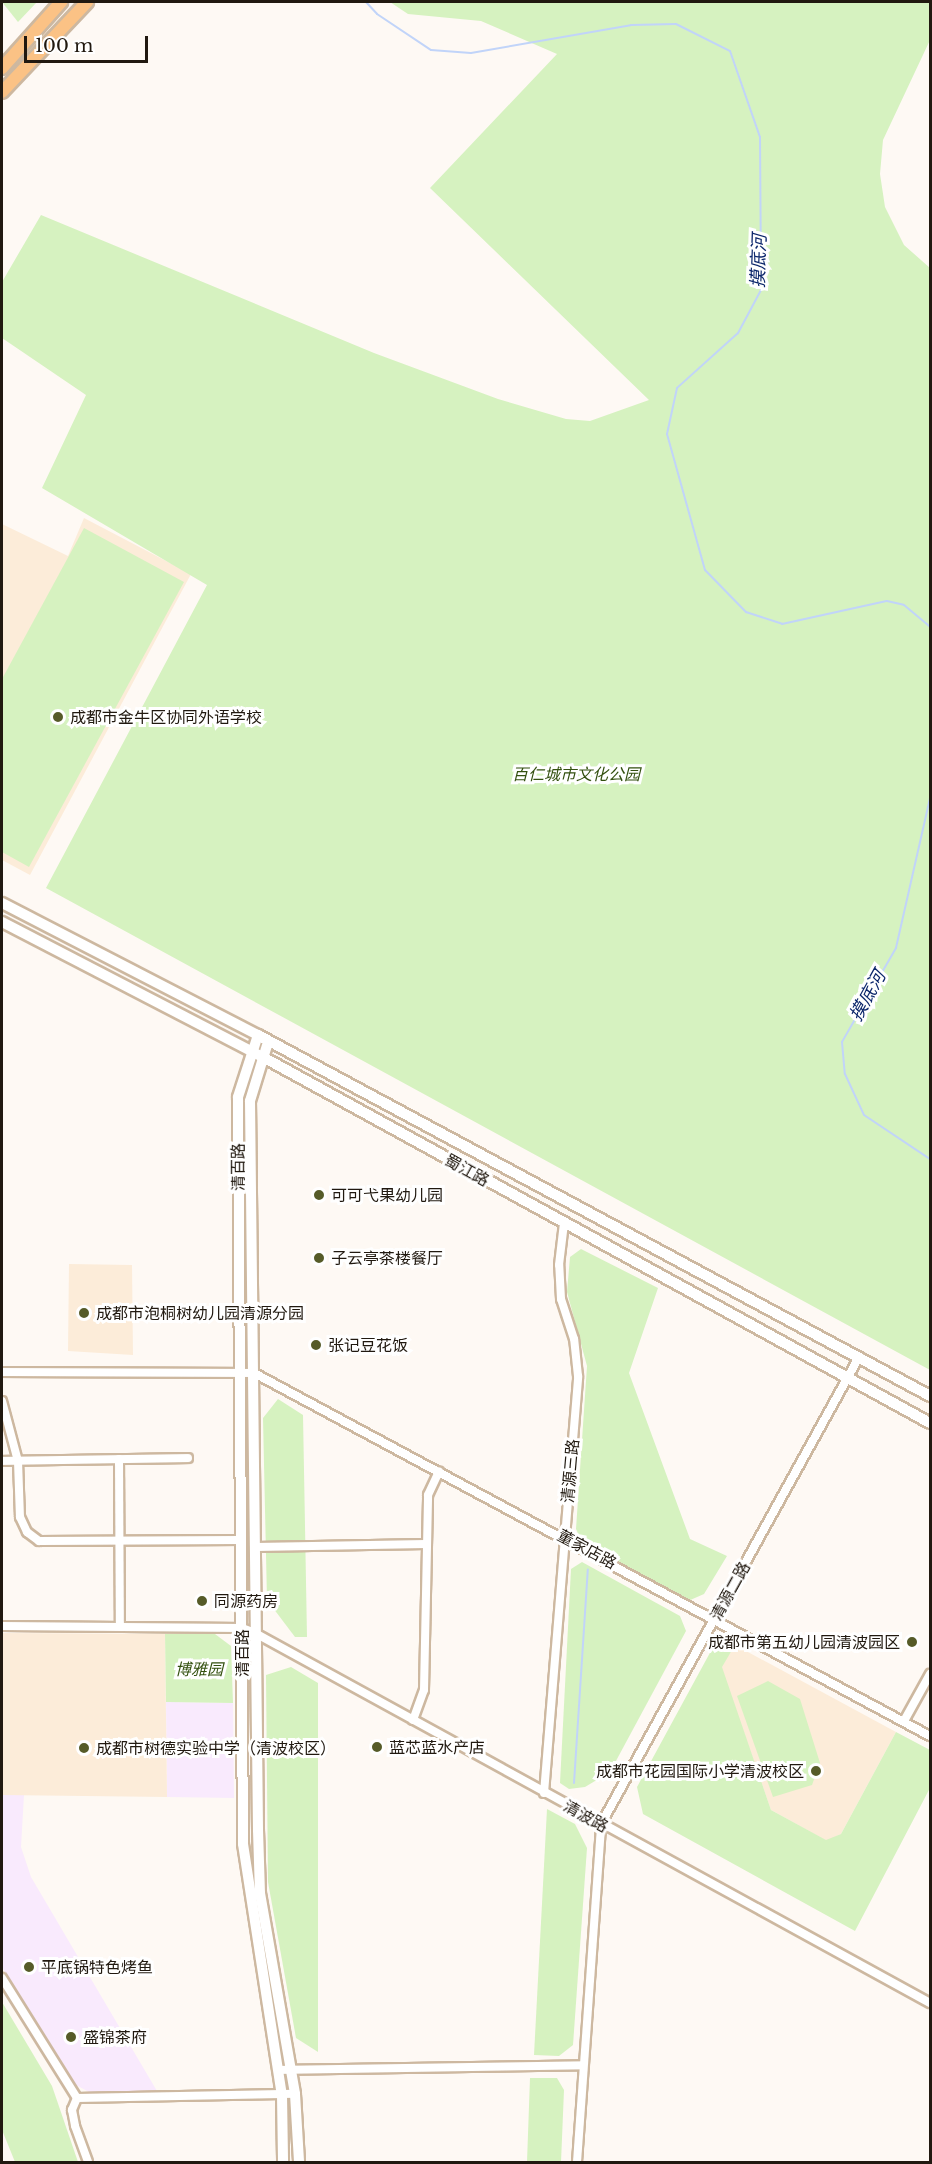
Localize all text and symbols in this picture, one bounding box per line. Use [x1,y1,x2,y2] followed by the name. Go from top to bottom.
[27,24,152,62] scale bar
[35,35,93,57] text: 100 m
[747,234,771,288] water label: 摸底河
[70,707,262,727] place label: 成都市金牛区协同外语学校
[51,710,65,724] marker: 成都市金牛区协同外语学校
[512,764,640,784] park label: 百仁城市文化公园
[845,967,891,1025] water label: 摸底河
[228,1143,248,1191] street label: 清百路
[441,1150,493,1190] street label: 蜀江路
[331,1185,443,1205] place label: 可可弋果幼儿园
[312,1188,326,1202] marker: 可可弋果幼儿园
[331,1248,443,1268] place label: 子云亭茶楼餐厅
[312,1251,326,1265] marker: 子云亭茶楼餐厅
[96,1303,304,1323] place label: 成都市泡桐树幼儿园清源分园
[77,1306,91,1320] marker: 成都市泡桐树幼儿园清源分园
[328,1335,408,1355] place label: 张记豆花饭
[309,1338,323,1352] marker: 张记豆花饭
[558,1438,582,1504] street label: 清源三路
[554,1526,620,1572] street label: 董家店路
[706,1558,754,1624] street label: 清源二路
[214,1591,278,1611] place label: 同源药房
[195,1594,209,1608] marker: 同源药房
[232,1629,252,1677] street label: 清百路
[708,1632,900,1652] place label: 成都市第五幼儿园清波园区
[905,1635,919,1649] marker: 成都市第五幼儿园清波园区
[175,1659,223,1679] park label: 博雅园
[389,1737,485,1757] place label: 蓝芯蓝水产店
[96,1738,336,1758] place label: 成都市树德实验中学（清波校区）
[370,1740,384,1754] marker: 蓝芯蓝水产店
[77,1741,91,1755] marker: 成都市树德实验中学（清波校区）
[596,1761,804,1781] place label: 成都市花园国际小学清波校区
[809,1764,823,1778] marker: 成都市花园国际小学清波校区
[560,1796,612,1836] street label: 清波路
[41,1957,153,1977] place label: 平底锅特色烤鱼
[22,1960,36,1974] marker: 平底锅特色烤鱼
[83,2027,147,2047] place label: 盛锦茶府
[64,2030,78,2044] marker: 盛锦茶府

